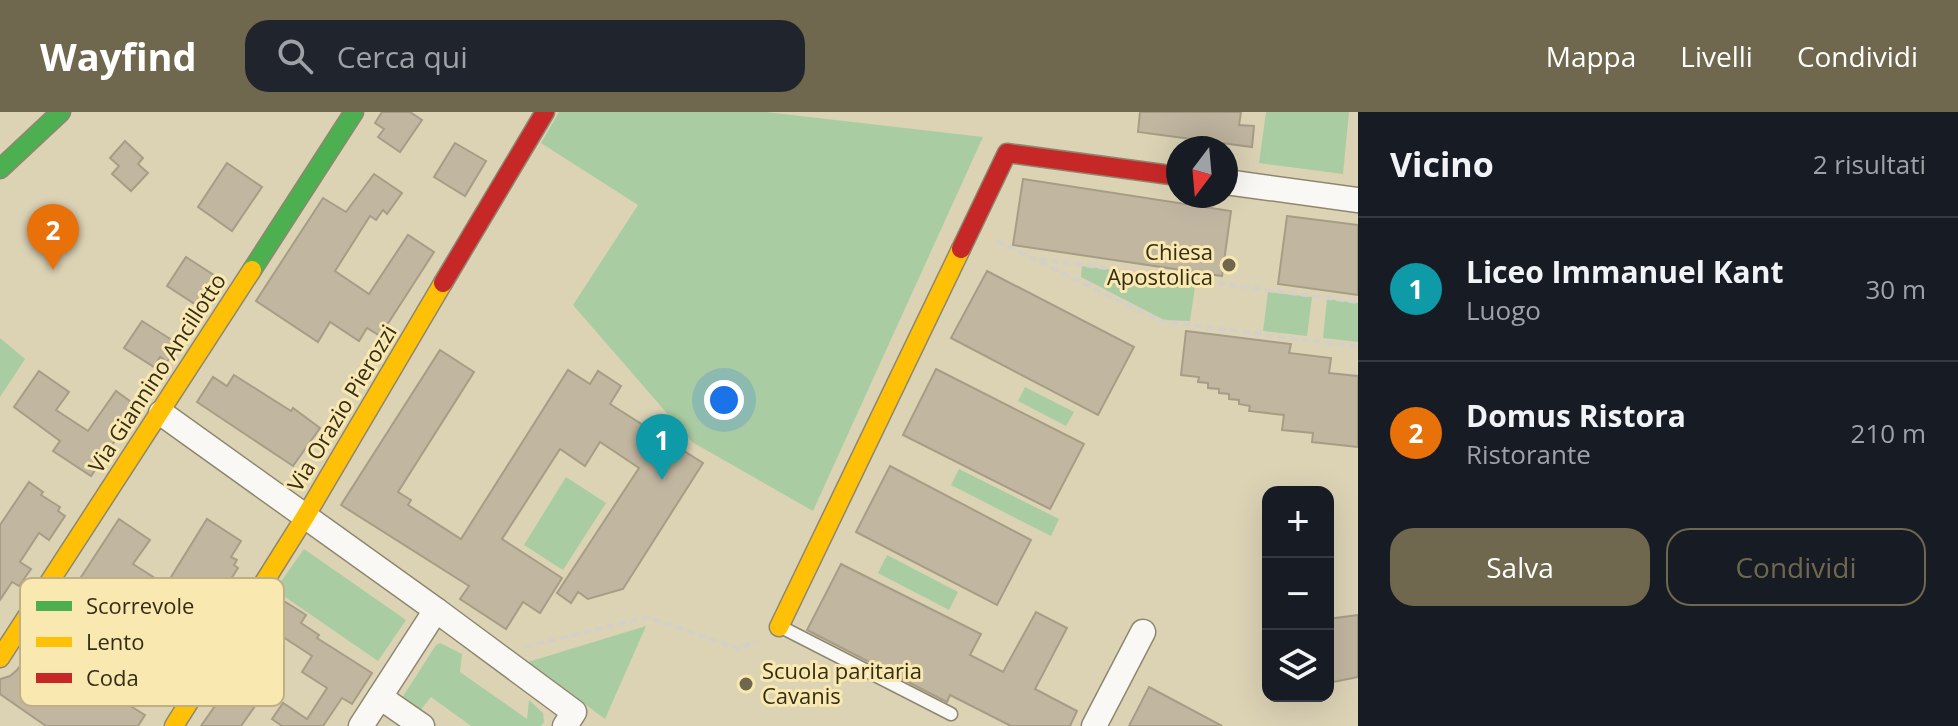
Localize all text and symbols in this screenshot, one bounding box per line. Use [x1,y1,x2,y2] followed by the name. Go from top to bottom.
[245,20,805,92] search box
[40,30,197,82] text: Wayfind
[273,34,317,78] icon: search
[337,36,468,77] text: Cerca qui
[1546,37,1636,75] text: Mappa
[1680,37,1753,75] text: Livelli
[1797,37,1918,75] text: Condividi
[1166,136,1238,208] north arrow
[1390,141,1494,187] text: Vicino
[1813,146,1926,182] text: 2 risultati
[27,204,79,270] pin: 2
[1107,236,1213,291] place label: Chiesa Apostolica
[1466,251,1783,292] text: Liceo Immanuel Kant
[1220,256,1238,274] marker: Chiesa Apostolica
[80,267,232,478] street label: Via Giannino Ancillotto
[1409,271,1423,307] text: 1
[1865,271,1926,307] text: 30 m
[1466,292,1541,328] text: Luogo
[280,319,403,496] street label: Via Orazio Pierozzi
[704,380,744,420] your location
[1466,395,1686,436] text: Domus Ristora
[636,414,688,480] pin: 1
[1409,415,1423,451] text: 2
[1851,415,1926,451] text: 210 m
[1466,436,1591,472] text: Ristorante
[1262,486,1334,702] map controls
[1262,486,1334,558] button: +
[1390,528,1650,606] button: Salva
[1666,528,1926,606] button: Condividi
[1262,558,1334,630] button: −
[20,578,284,706] legend
[86,590,194,620] text: Scorrevole
[86,626,144,656] text: Lento
[1262,630,1334,702] button: layers
[762,655,922,710] place label: Scuola paritaria Cavanis
[86,662,139,692] text: Coda
[737,675,755,693] marker: Scuola paritaria Cavanis

